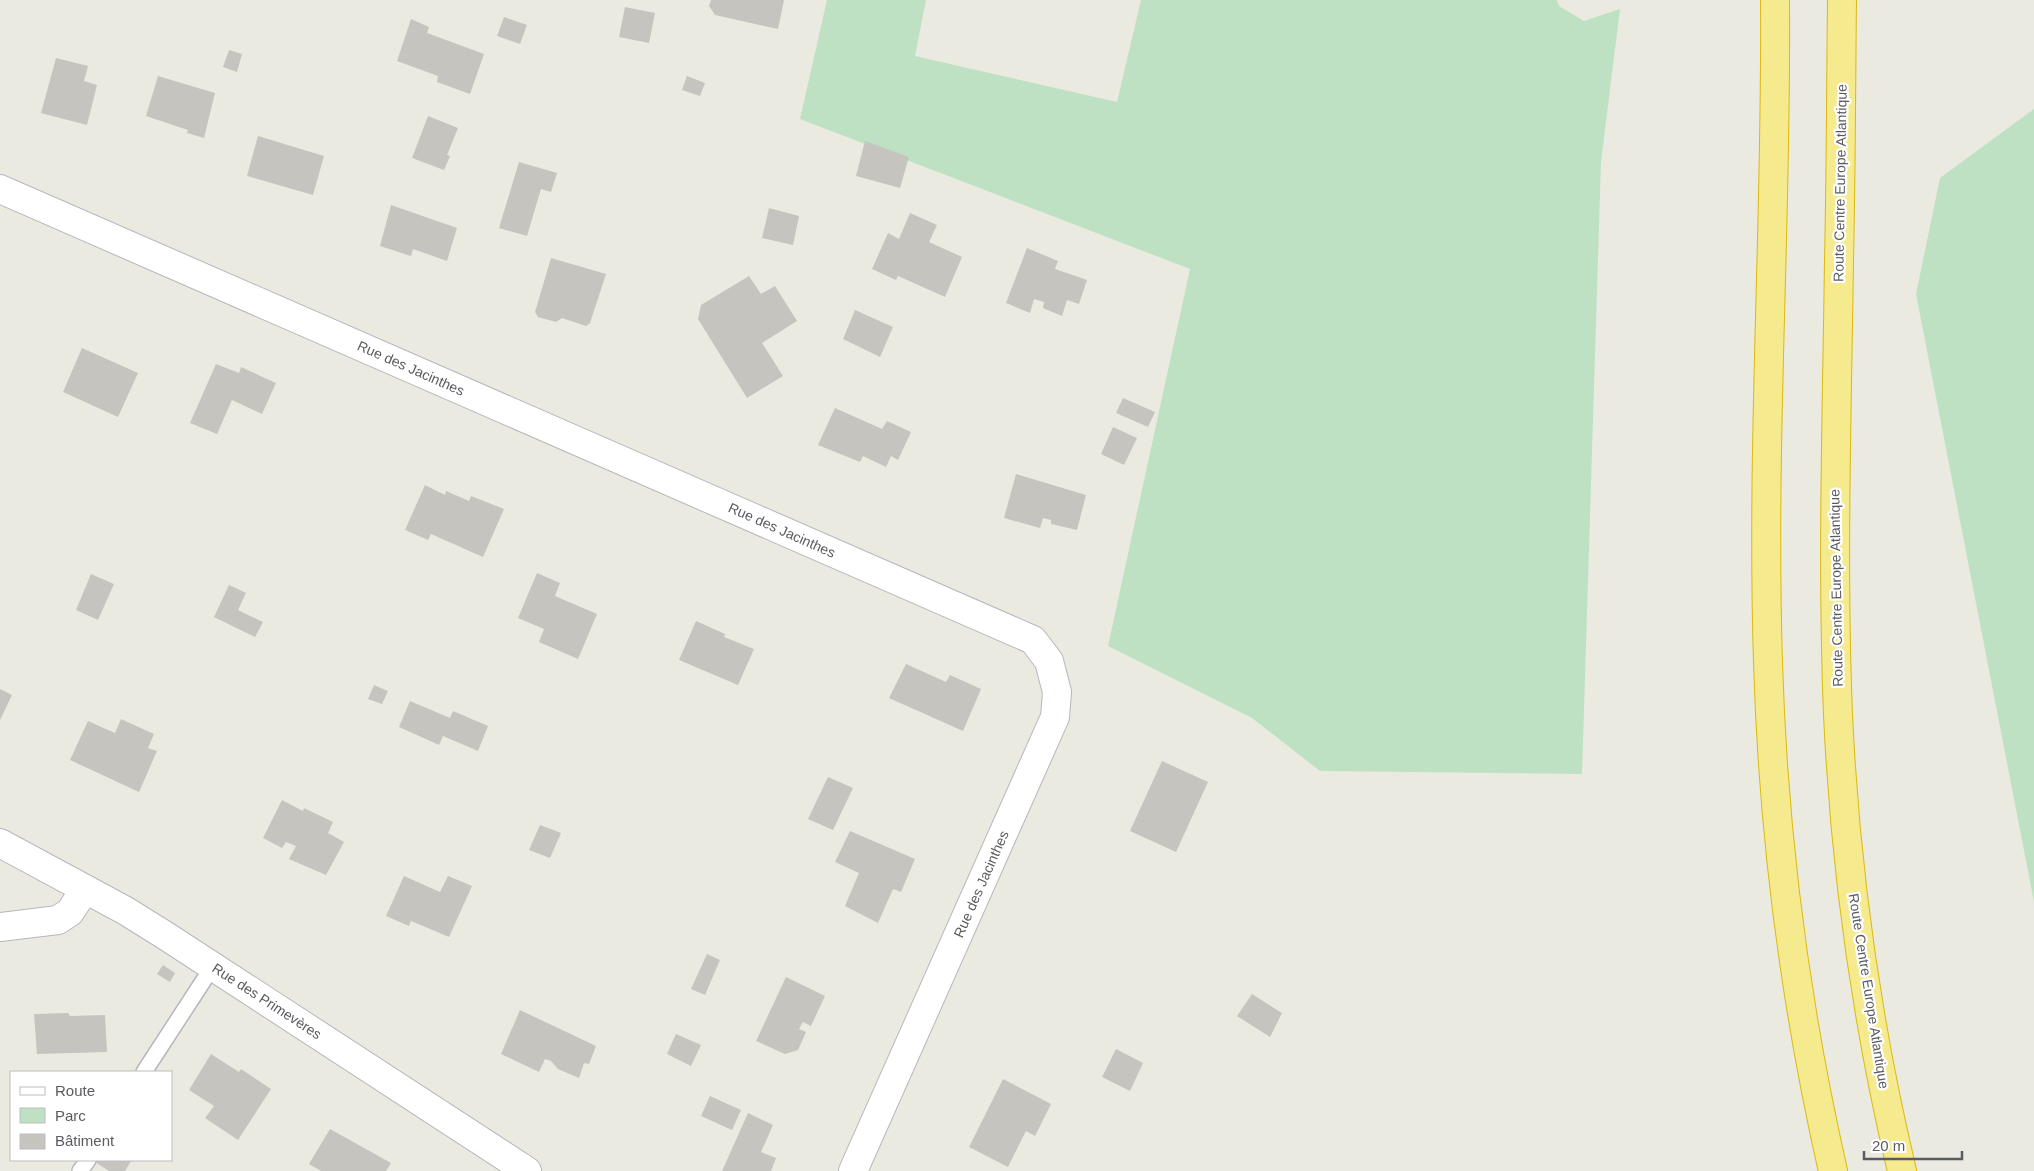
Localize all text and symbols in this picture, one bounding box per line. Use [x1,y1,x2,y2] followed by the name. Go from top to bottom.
[1830,84,1850,282] street label: Route Centre Europe Atlantique
[355,337,467,399] street label: Rue des Jacinthes
[1826,489,1846,687] street label: Route Centre Europe Atlantique
[726,499,838,561] street label: Rue des Jacinthes
[950,828,1012,940] street label: Rue des Jacinthes
[1846,892,1892,1090] street label: Route Centre Europe Atlantique
[209,960,325,1042] street label: Rue des Primevères
[10,1071,172,1161] legend
[55,1082,95,1099] text: Route
[55,1107,86,1124] text: Parc
[1864,1128,1962,1160] scale bar
[55,1132,115,1149] text: Bâtiment
[1872,1137,1905,1154] text: 20 m

